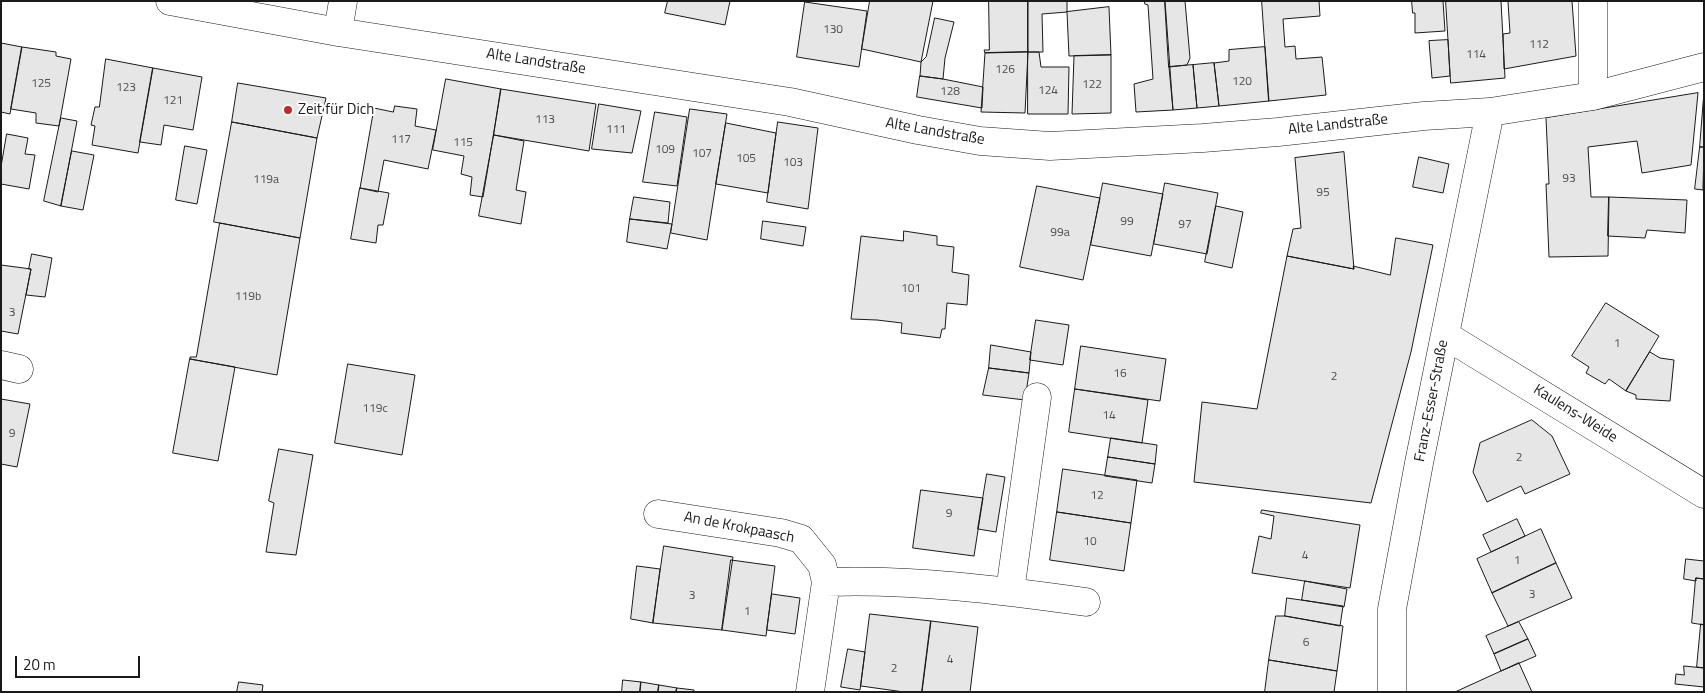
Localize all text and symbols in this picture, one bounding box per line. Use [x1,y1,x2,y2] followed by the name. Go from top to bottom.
[823,23,843,37] house number: 130
[1529,38,1549,52] house number: 112
[485,45,587,79] street label: Alte Landstraße
[1466,48,1486,62] house number: 114
[995,63,1015,77] house number: 126
[1232,75,1252,89] house number: 120
[31,77,51,91] house number: 125
[1082,78,1102,92] house number: 122
[116,81,136,95] house number: 123
[1038,84,1058,98] house number: 124
[940,85,960,99] house number: 128
[163,94,183,108] house number: 121
[298,101,374,119] place label: Zeit für Dich
[282,104,294,116] marker: Zeit für Dich
[1287,111,1389,139] street label: Alte Landstraße
[535,113,555,127] house number: 113
[884,114,986,150] street label: Alte Landstraße
[606,123,626,137] house number: 111
[391,133,411,147] house number: 117
[453,136,473,150] house number: 115
[655,143,675,157] house number: 109
[692,147,712,161] house number: 107
[736,152,756,166] house number: 105
[783,156,803,170] house number: 103
[1562,172,1576,186] house number: 93
[253,173,279,187] house number: 119a
[1316,186,1330,200] house number: 95
[1120,215,1134,229] house number: 99
[1178,218,1192,232] house number: 97
[1050,226,1070,240] house number: 99a
[901,282,921,296] house number: 101
[235,290,261,304] house number: 119b
[9,306,15,320] house number: 3
[1614,337,1620,351] house number: 1
[1411,338,1453,464] street label: Franz-Esser-Straße
[1113,367,1127,381] house number: 16
[1331,370,1337,384] house number: 2
[1530,381,1620,447] street label: Kaulens-Weide
[362,402,388,416] house number: 119c
[1102,409,1116,423] house number: 14
[9,427,15,441] house number: 9
[1516,451,1522,465] house number: 2
[1090,489,1104,503] house number: 12
[946,507,952,521] house number: 9
[682,508,796,548] street label: An de Krokpaasch
[1083,535,1097,549] house number: 10
[1302,549,1308,563] house number: 4
[1514,554,1520,568] house number: 1
[1529,588,1535,602] house number: 3
[689,589,695,603] house number: 3
[744,605,750,619] house number: 1
[1303,636,1309,650] house number: 6
[18,646,142,678] scale bar
[23,653,56,676] text: 20 m
[947,653,953,667] house number: 4
[891,662,897,676] house number: 2

